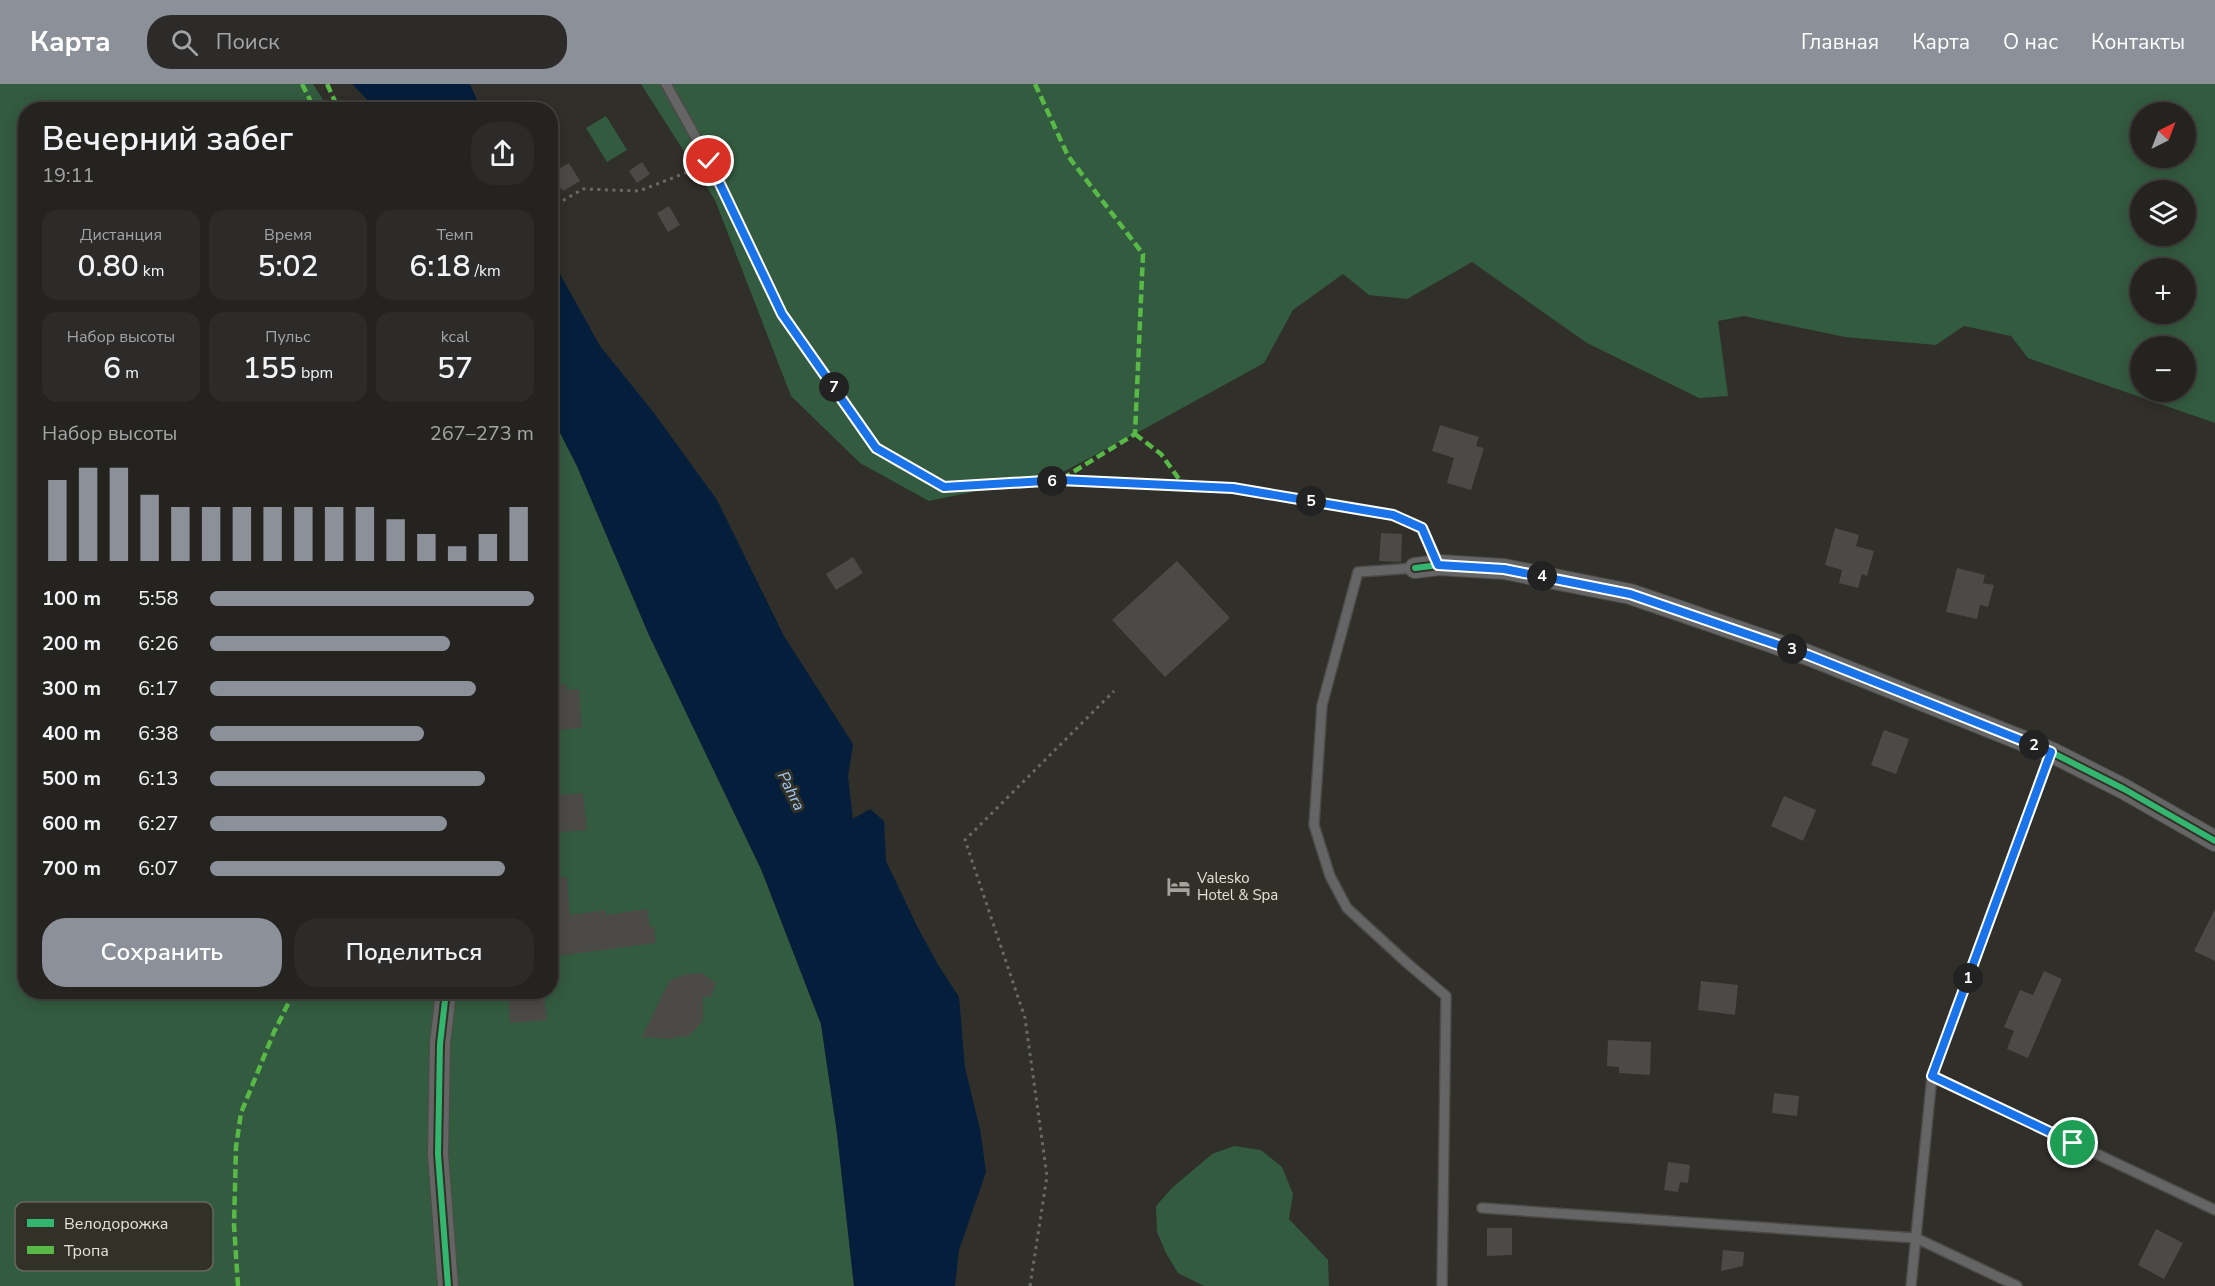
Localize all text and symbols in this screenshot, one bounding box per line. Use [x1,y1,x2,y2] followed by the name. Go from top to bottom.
[147,15,567,69] search box
[30,23,111,61] text: Карта
[168,26,201,59] icon: search
[216,27,280,57] text: Поиск
[1801,28,1879,56] text: Главная
[1912,28,1970,56] text: Карта
[2003,28,2058,56] text: О нас
[2091,28,2185,56] text: Контакты
[2130,102,2196,168] north arrow
[2130,102,2196,402] map controls
[42,117,293,162] text: Вечерний забег
[471,122,534,185] button: share
[683,135,734,186] pin
[692,144,725,177] icon: check
[42,162,95,189] text: 19:11
[2130,180,2196,246] button: layers
[80,224,162,246] text: Дистанция
[264,224,312,246] text: Время
[437,224,473,246] text: Темп
[78,246,139,287] text: 0.80
[257,246,319,287] text: 5:02
[409,246,470,287] text: 6:18
[2130,258,2196,324] button: +
[139,260,164,282] text: km
[470,260,501,282] text: /km
[67,326,175,348] text: Набор высоты
[265,326,311,348] text: Пульс
[441,326,469,348] text: kcal
[2130,336,2196,402] button: −
[103,348,121,389] text: 6
[243,348,297,389] text: 155
[437,348,473,389] text: 57
[121,362,139,384] text: m
[297,362,333,384] text: bpm
[819,372,849,402] pin: 7
[829,376,839,398] text: 7
[42,420,177,447] text: Набор высоты
[430,420,534,447] text: 267–273 m
[1037,466,1067,496] pin: 6
[1047,470,1057,492] text: 6
[1296,486,1326,516] pin: 5
[1306,490,1316,512] text: 5
[1527,561,1557,591] pin: 4
[1537,565,1547,587] text: 4
[42,585,101,612] text: 100 m
[138,585,179,612] text: 5:58
[42,630,101,657] text: 200 m
[138,630,179,657] text: 6:26
[1777,634,1807,664] pin: 3
[1787,638,1797,660] text: 3
[42,675,101,702] text: 300 m
[138,675,179,702] text: 6:17
[42,720,101,747] text: 400 m
[138,720,179,747] text: 6:38
[2019,730,2049,760] pin: 2
[2029,734,2039,756] text: 2
[42,765,101,792] text: 500 m
[138,765,179,792] text: 6:13
[772,768,810,814] water label: Pahra
[42,810,101,837] text: 600 m
[138,810,179,837] text: 6:27
[42,855,101,882] text: 700 m
[138,855,179,882] text: 6:07
[1196,868,1278,905] place label: Valesko Hotel & Spa
[1166,874,1192,900] hotel icon: Valesko Hotel & Spa
[42,918,282,987] button: Сохранить
[294,918,534,987] button: Поделиться
[1953,963,1983,993] pin: 1
[1963,967,1973,989] text: 1
[2047,1117,2098,1168] pin
[2056,1126,2089,1159] icon: arrive
[15,1202,213,1271] legend
[64,1213,168,1235] text: Велодорожка
[64,1240,109,1262] text: Тропа

